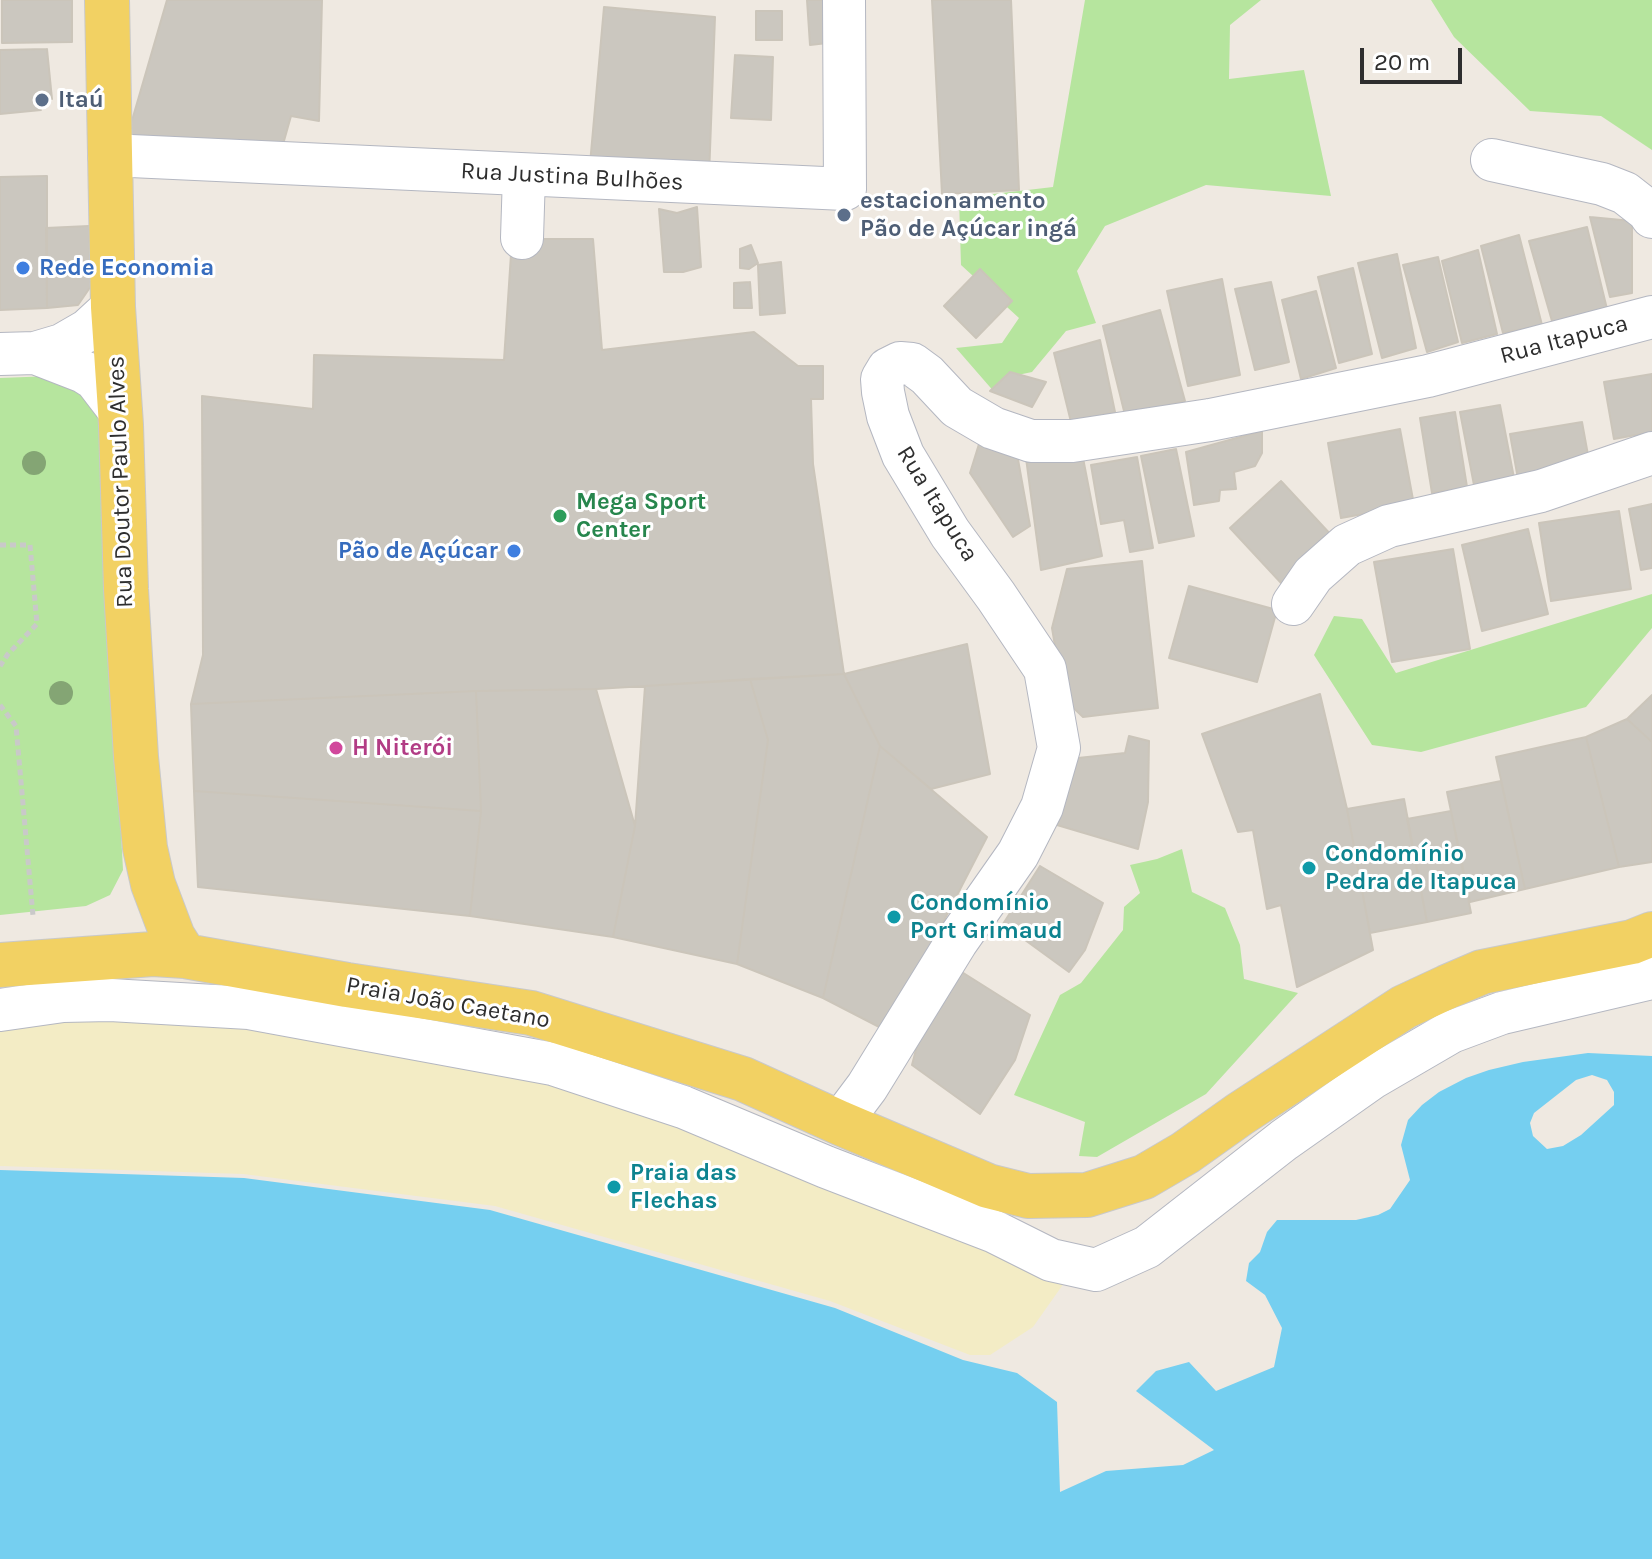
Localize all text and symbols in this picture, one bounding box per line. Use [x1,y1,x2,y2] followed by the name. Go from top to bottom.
[1364,32,1466,82] scale bar
[1374,48,1430,76] text: 20 m
[58,86,104,114] place label: Itaú
[33,91,51,109] marker: Itaú
[460,157,684,197] street label: Rua Justina Bulhões
[860,187,1077,243] place label: estacionamento Pão de Açúcar ingá
[835,206,853,224] marker: estacionamento Pão de Açúcar ingá
[39,254,214,282] place label: Rede Economia
[14,259,32,277] marker: Rede Economia
[1497,309,1631,371] street label: Rua Itapuca
[102,355,140,609] street label: Rua Doutor Paulo Alves
[890,441,984,567] street label: Rua Itapuca
[576,488,706,544] place label: Mega Sport Center
[551,507,569,525] marker: Mega Sport Center
[338,537,498,565] place label: Pão de Açúcar
[505,542,523,560] marker: Pão de Açúcar
[352,734,453,762] place label: H Niterói
[327,739,345,757] marker: H Niterói
[1325,840,1517,896] place label: Condomínio Pedra de Itapuca
[1300,859,1318,877] marker: Condomínio Pedra de Itapuca
[910,889,1063,945] place label: Condomínio Port Grimaud
[885,908,903,926] marker: Condomínio Port Grimaud
[344,971,552,1035] street label: Praia João Caetano
[630,1159,737,1215] place label: Praia das Flechas
[605,1178,623,1196] marker: Praia das Flechas

